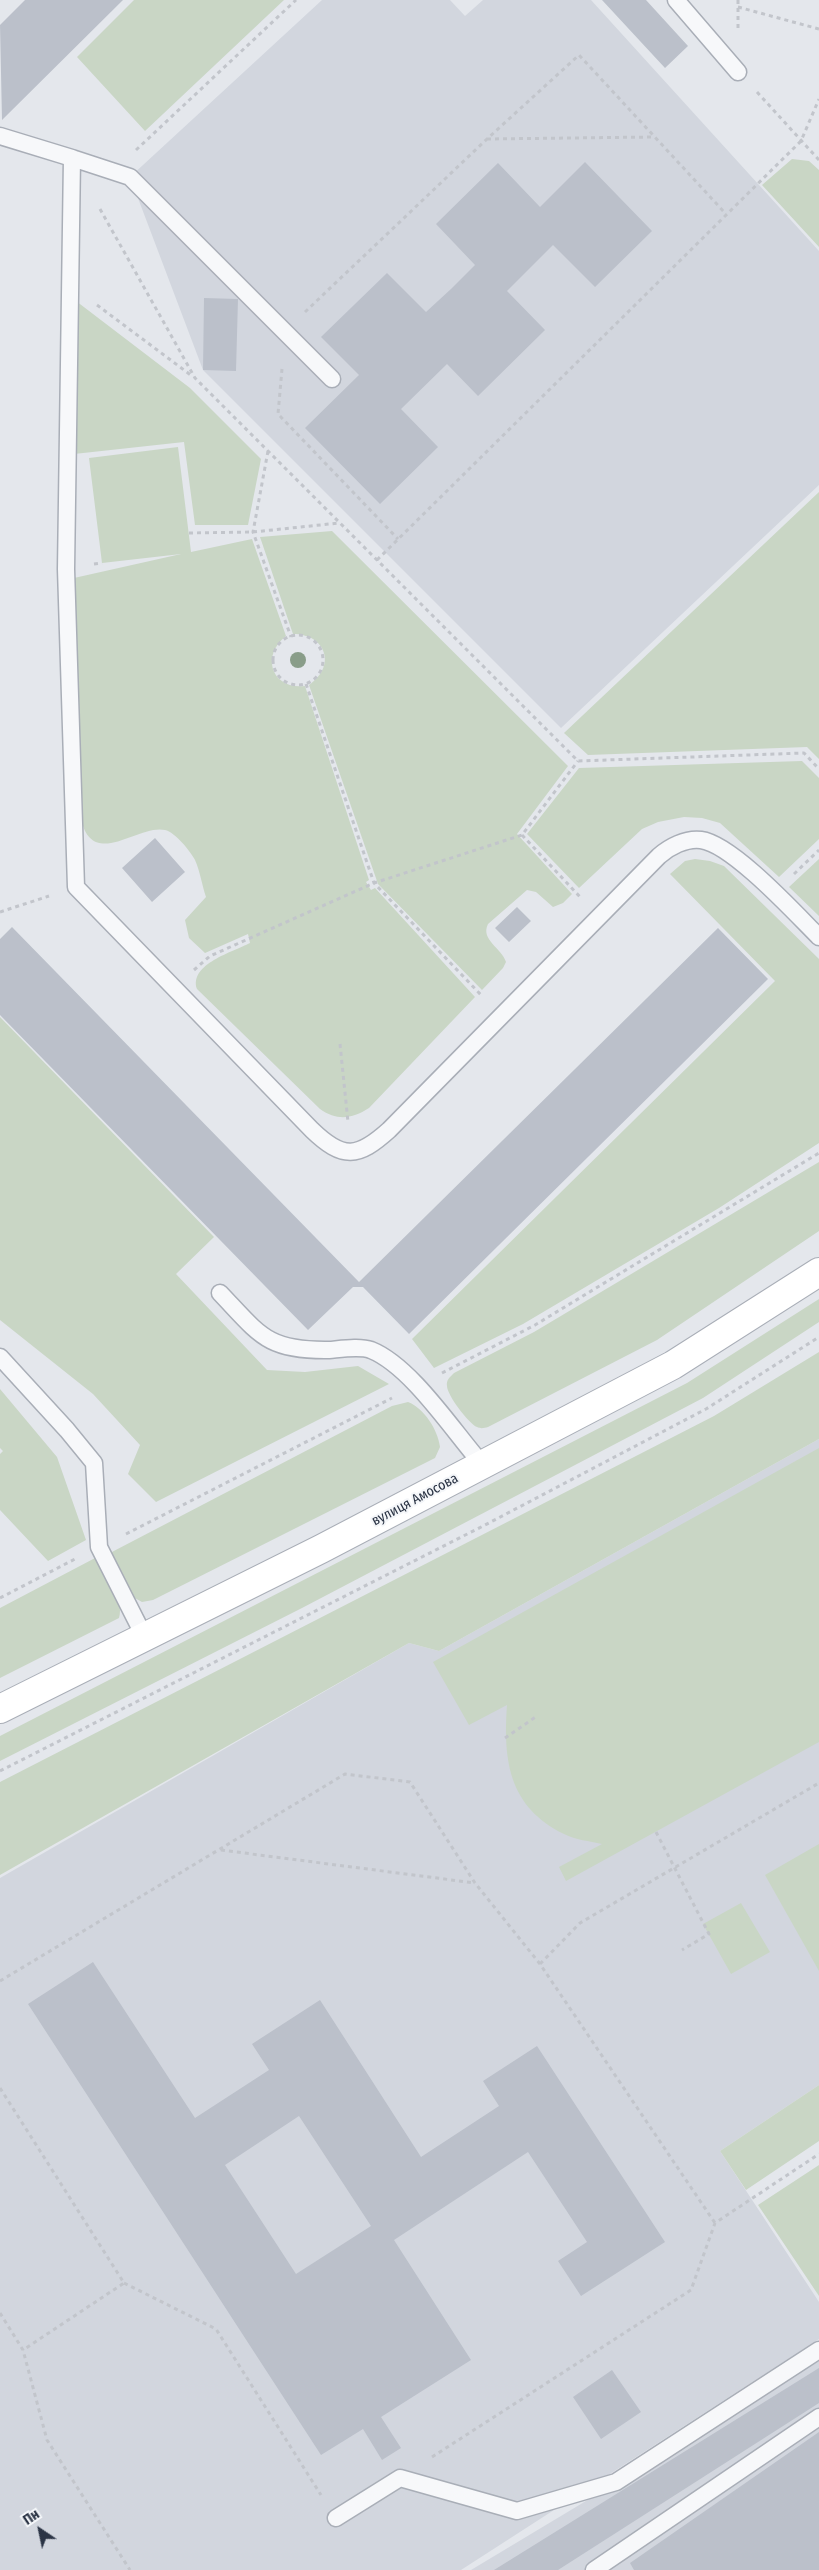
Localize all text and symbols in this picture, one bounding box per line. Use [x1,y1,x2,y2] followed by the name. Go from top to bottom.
[369,1470,461,1530] street label: вулиця Амосова
[15,2505,65,2555] north arrow
[20,2506,43,2529] text: Пн

